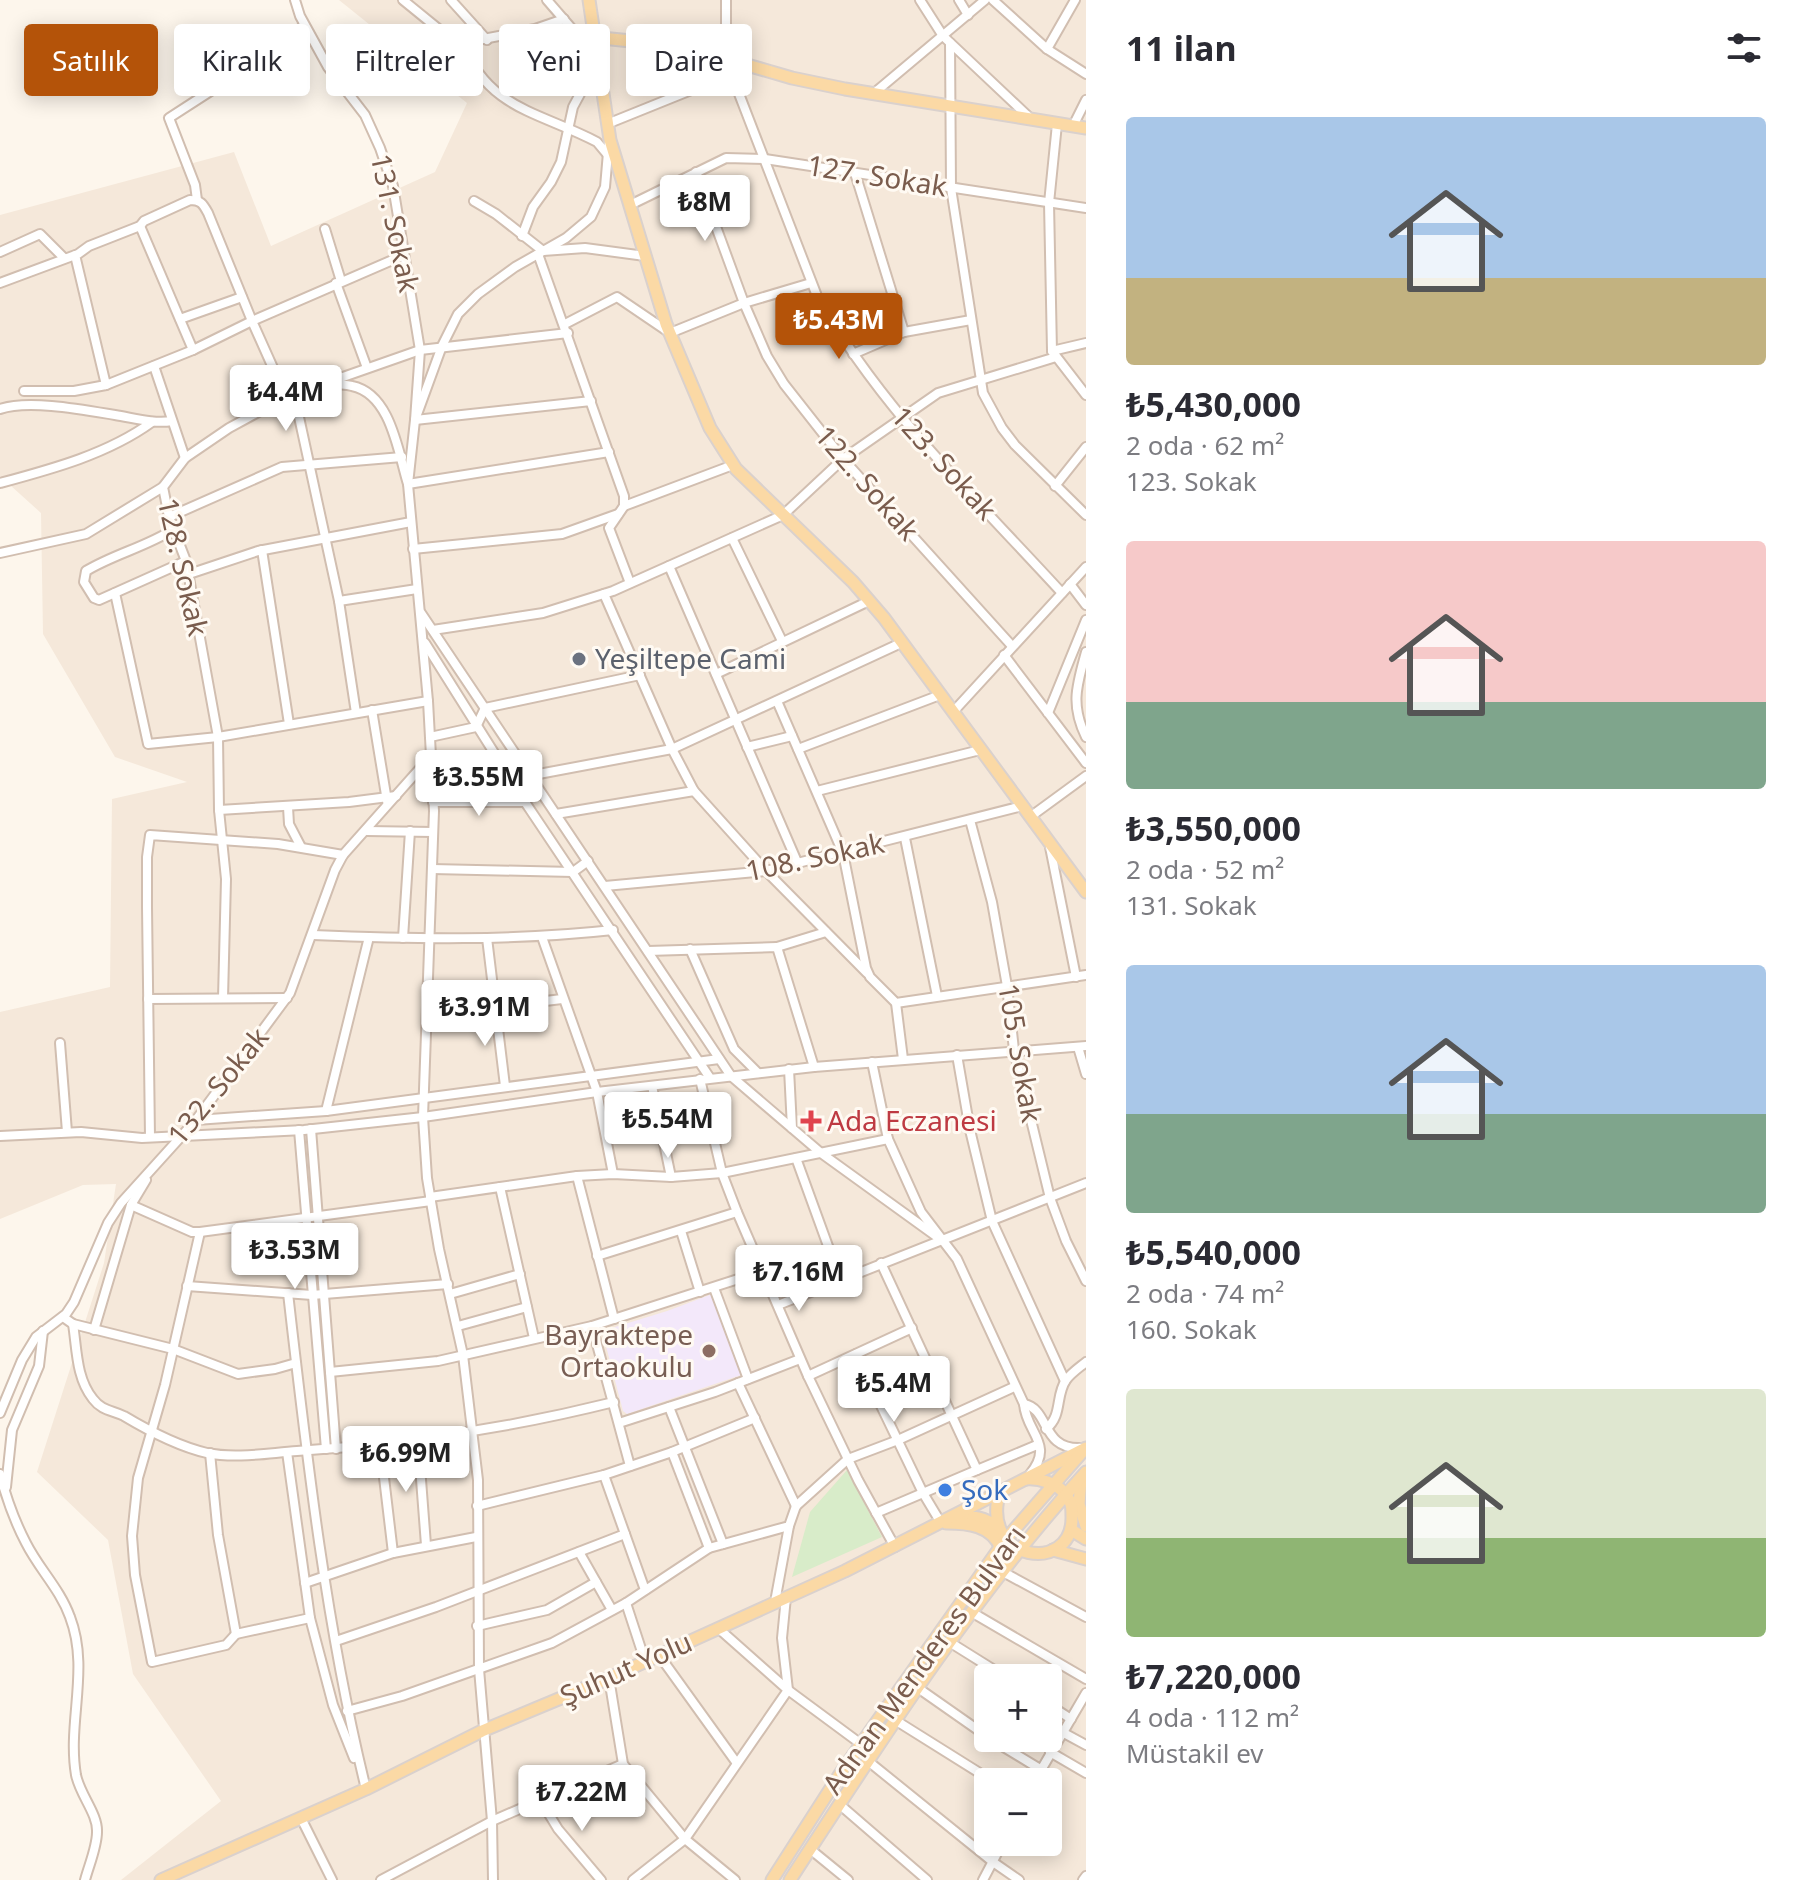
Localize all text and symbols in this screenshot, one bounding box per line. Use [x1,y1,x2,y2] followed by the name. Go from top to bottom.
[24,24,158,96] chip: Satılık
[174,24,310,96] chip: Kiralık
[326,24,483,96] chip: Filtreler
[499,24,610,96] chip: Yeni
[626,24,752,96] chip: Daire
[1126,25,1237,71] text: 11 ilan
[1722,26,1766,70] icon: filters
[805,145,950,205] street label: 127. Sokak
[363,150,429,296] street label: 131. Sokak
[1374,169,1518,313] icon: home
[666,175,744,243] pin: ₺8M
[678,183,732,219] text: ₺8M
[774,293,904,361] pin: ₺5.43M
[793,301,885,337] text: ₺5.43M
[230,365,342,433] pin: ₺4.4M
[248,373,324,409] text: ₺4.4M
[1126,381,1301,427] text: ₺5,430,000
[884,397,1006,527] street label: 123. Sokak
[807,417,928,548] street label: 122. Sokak
[1126,427,1284,463] text: 2 oda · 62 m²
[1126,463,1257,499] text: 123. Sokak
[150,494,218,640] street label: 128. Sokak
[1374,593,1518,737] icon: home
[595,639,786,677] place label: Yeşiltepe Cami
[570,650,588,668] marker: Yeşiltepe Cami
[414,750,544,818] pin: ₺3.55M
[433,758,525,794] text: ₺3.55M
[1126,805,1301,851] text: ₺3,550,000
[742,823,888,889] street label: 108. Sokak
[1126,851,1284,887] text: 2 oda · 52 m²
[1126,887,1257,923] text: 131. Sokak
[420,980,550,1048] pin: ₺3.91M
[990,980,1052,1125] street label: 105. Sokak
[439,988,531,1024] text: ₺3.91M
[1374,1017,1518,1161] icon: home
[158,1019,276,1152] street label: 132. Sokak
[603,1092,733,1160] pin: ₺5.54M
[622,1100,714,1136] text: ₺5.54M
[827,1101,997,1139] place label: Ada Eczanesi
[802,1112,820,1130] marker: Ada Eczanesi
[230,1223,360,1291] pin: ₺3.53M
[1126,1229,1301,1275] text: ₺5,540,000
[249,1231,341,1267] text: ₺3.53M
[734,1245,864,1313] pin: ₺7.16M
[753,1253,845,1289] text: ₺7.16M
[1126,1275,1284,1311] text: 2 oda · 74 m²
[1126,1311,1257,1347] text: 160. Sokak
[544,1315,693,1385] place label: Bayraktepe Ortaokulu
[700,1342,718,1360] marker: Bayraktepe Ortaokulu
[838,1356,950,1424] pin: ₺5.4M
[856,1364,932,1400] text: ₺5.4M
[341,1426,471,1494] pin: ₺6.99M
[360,1434,452,1470] text: ₺6.99M
[1374,1441,1518,1585] icon: home
[961,1470,1008,1508] place label: Şok
[936,1481,954,1499] marker: Şok
[813,1518,1034,1801] street label: Adnan Menderes Bulvarı
[554,1622,698,1714] street label: Şuhut Yolu
[1126,1653,1301,1699] text: ₺7,220,000
[974,1664,1062,1856] map controls
[974,1664,1062,1752] button: +
[1126,1699,1299,1735] text: 4 oda · 112 m²
[1126,1735,1264,1771] text: Müstakil ev
[517,1765,647,1833] pin: ₺7.22M
[974,1768,1062,1856] button: −
[536,1773,628,1809] text: ₺7.22M

